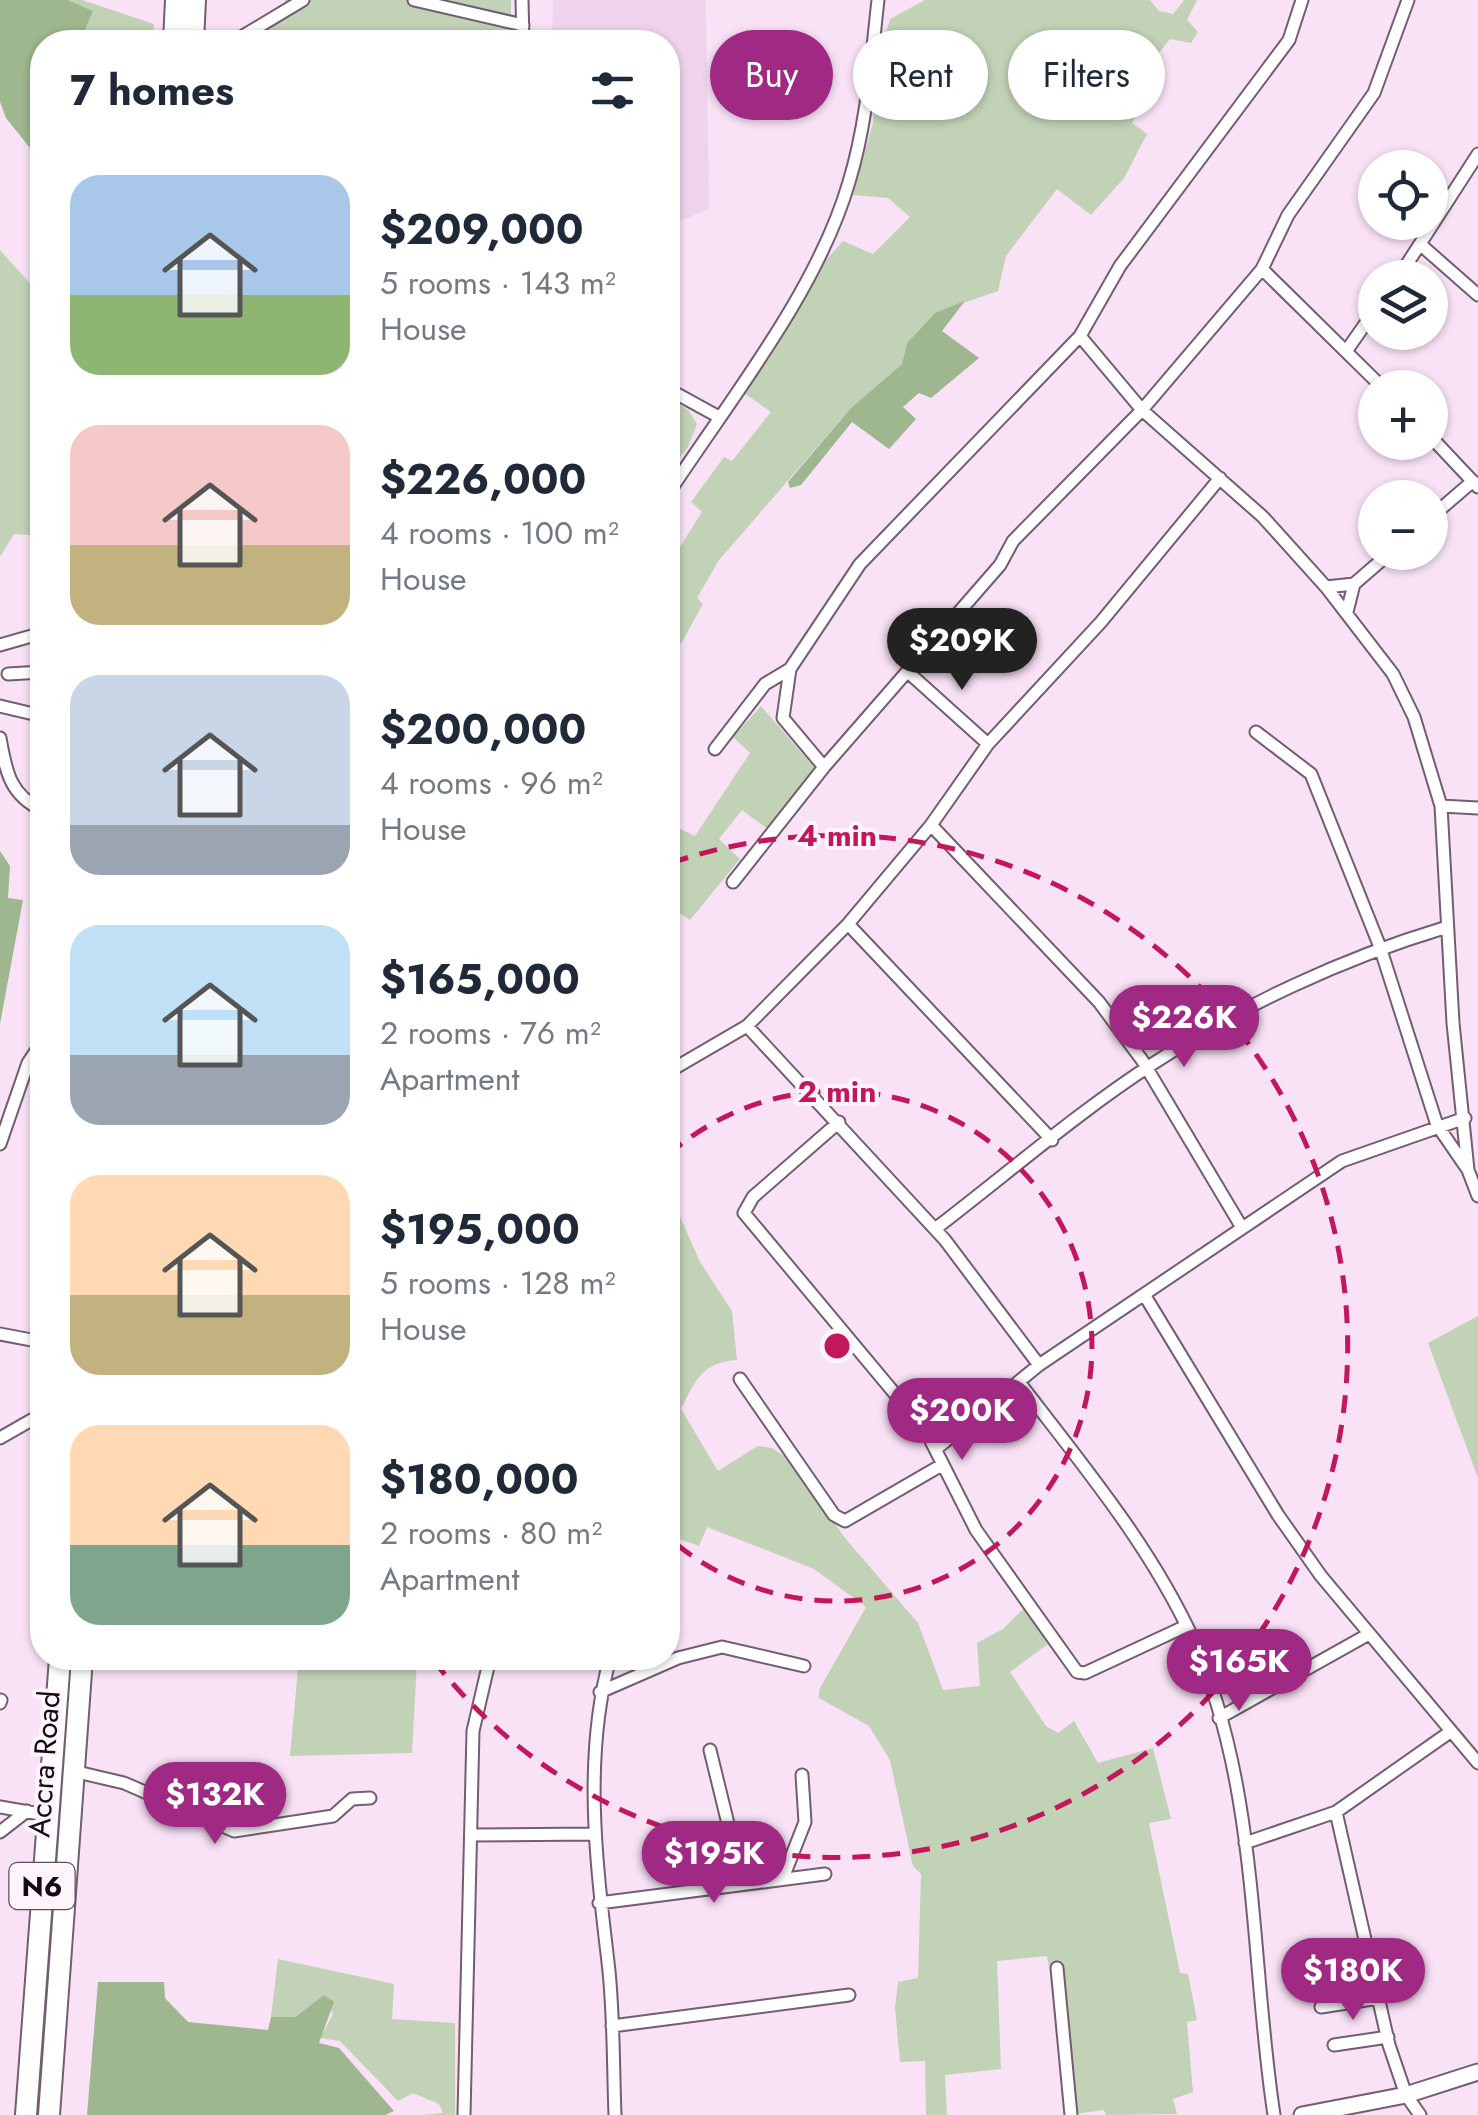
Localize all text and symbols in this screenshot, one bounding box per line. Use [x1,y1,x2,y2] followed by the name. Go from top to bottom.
[710,30,833,120] chip: Buy
[853,30,988,120] chip: Rent
[1008,30,1165,120] chip: Filters
[70,60,234,121] text: 7 homes
[585,63,640,118] icon: filters
[1358,150,1448,570] map controls
[1358,150,1448,240] button: locate
[380,199,584,260] text: $209,000
[150,215,270,335] icon: home
[380,260,616,306] text: 5 rooms · 143 m²
[1358,260,1448,350] button: layers
[380,306,467,352] text: House
[1358,370,1448,460] button: +
[380,449,586,510] text: $226,000
[150,465,270,585] icon: home
[1358,480,1448,570] button: −
[380,510,619,556] text: 4 rooms · 100 m²
[380,556,467,602] text: House
[892,608,1032,693] pin: $209K
[909,617,1015,663] text: $209K
[380,699,586,760] text: $200,000
[150,715,270,835] icon: home
[380,760,603,806] text: 4 rooms · 96 m²
[380,806,467,852] text: House
[797,814,877,857] text: 4 min
[380,949,580,1010] text: $165,000
[150,965,270,1085] icon: home
[1114,985,1254,1070] pin: $226K
[1131,994,1237,1040] text: $226K
[380,1010,601,1056] text: 2 rooms · 76 m²
[380,1056,519,1102] text: Apartment
[798,1070,876,1113] text: 2 min
[380,1199,580,1260] text: $195,000
[150,1215,270,1335] icon: home
[380,1260,615,1306] text: 5 rooms · 128 m²
[380,1306,467,1352] text: House
[819,1328,855,1364] centre of rings
[892,1378,1032,1463] pin: $200K
[909,1387,1015,1433] text: $200K
[380,1449,579,1510] text: $180,000
[150,1465,270,1585] icon: home
[380,1510,602,1556] text: 2 rooms · 80 m²
[380,1556,519,1602] text: Apartment
[1169,1629,1309,1714] pin: $165K
[1189,1638,1289,1684] text: $165K
[17,1689,71,1839] street label: Accra Road
[145,1762,285,1847] pin: $132K
[165,1771,265,1817] text: $132K
[644,1821,784,1906] pin: $195K
[664,1830,764,1876] text: $195K
[10,1863,74,1909] road number: N6
[1283,1938,1423,2023] pin: $180K
[1303,1947,1403,1993] text: $180K

